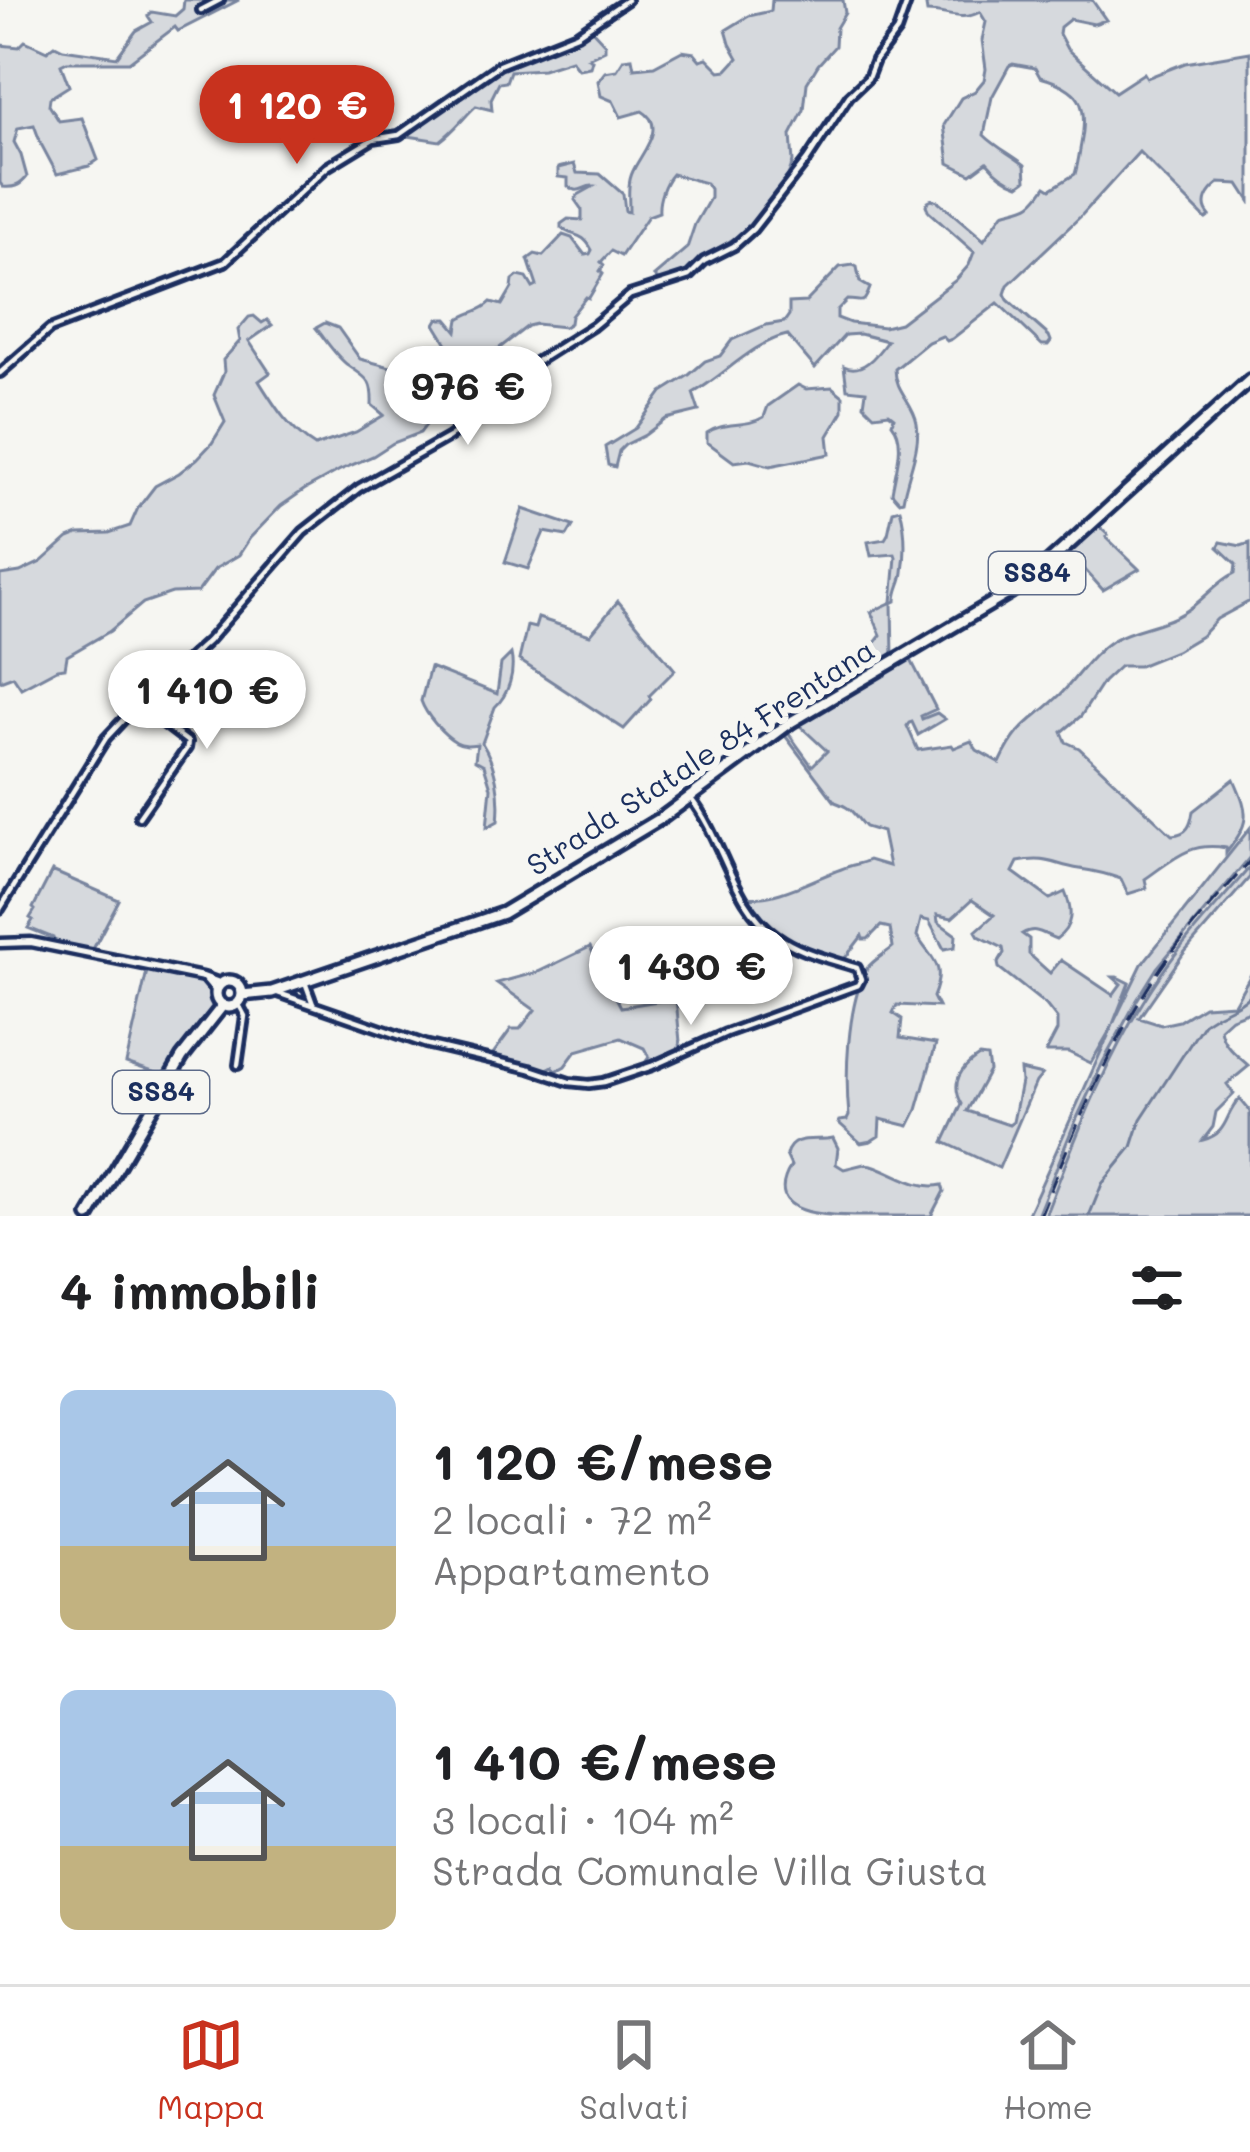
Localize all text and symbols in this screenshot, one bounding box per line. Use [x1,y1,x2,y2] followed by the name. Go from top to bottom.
[186,65,408,167] pin: 1 120 €
[226,78,368,129] text: 1 120 €
[384,346,552,448] pin: 976 €
[411,359,525,410] text: 976 €
[989,552,1085,594] road number: SS84
[518,629,882,884] street label: Strada Statale 84 Frentana
[96,650,318,752] pin: 1 410 €
[135,663,279,714] text: 1 410 €
[580,926,802,1028] pin: 1 430 €
[616,939,766,990] text: 1 430 €
[113,1071,209,1113] road number: SS84
[60,1255,321,1322] text: 4 immobili
[1124,1255,1190,1321] icon: filters
[432,1426,773,1493] text: 1 120 €/mese
[156,1438,300,1582] icon: home
[432,1493,712,1544] text: 2 locali · 72 m²
[432,1544,710,1595] text: Appartamento
[432,1726,777,1793] text: 1 410 €/mese
[156,1738,300,1882] icon: home
[432,1793,734,1844] text: 3 locali · 104 m²
[432,1844,988,1895] text: Strada Comunale Villa Giusta
[157,2012,265,2127] tab: Mappa
[579,2012,689,2127] tab: Salvati
[1003,2012,1093,2127] tab: Home

